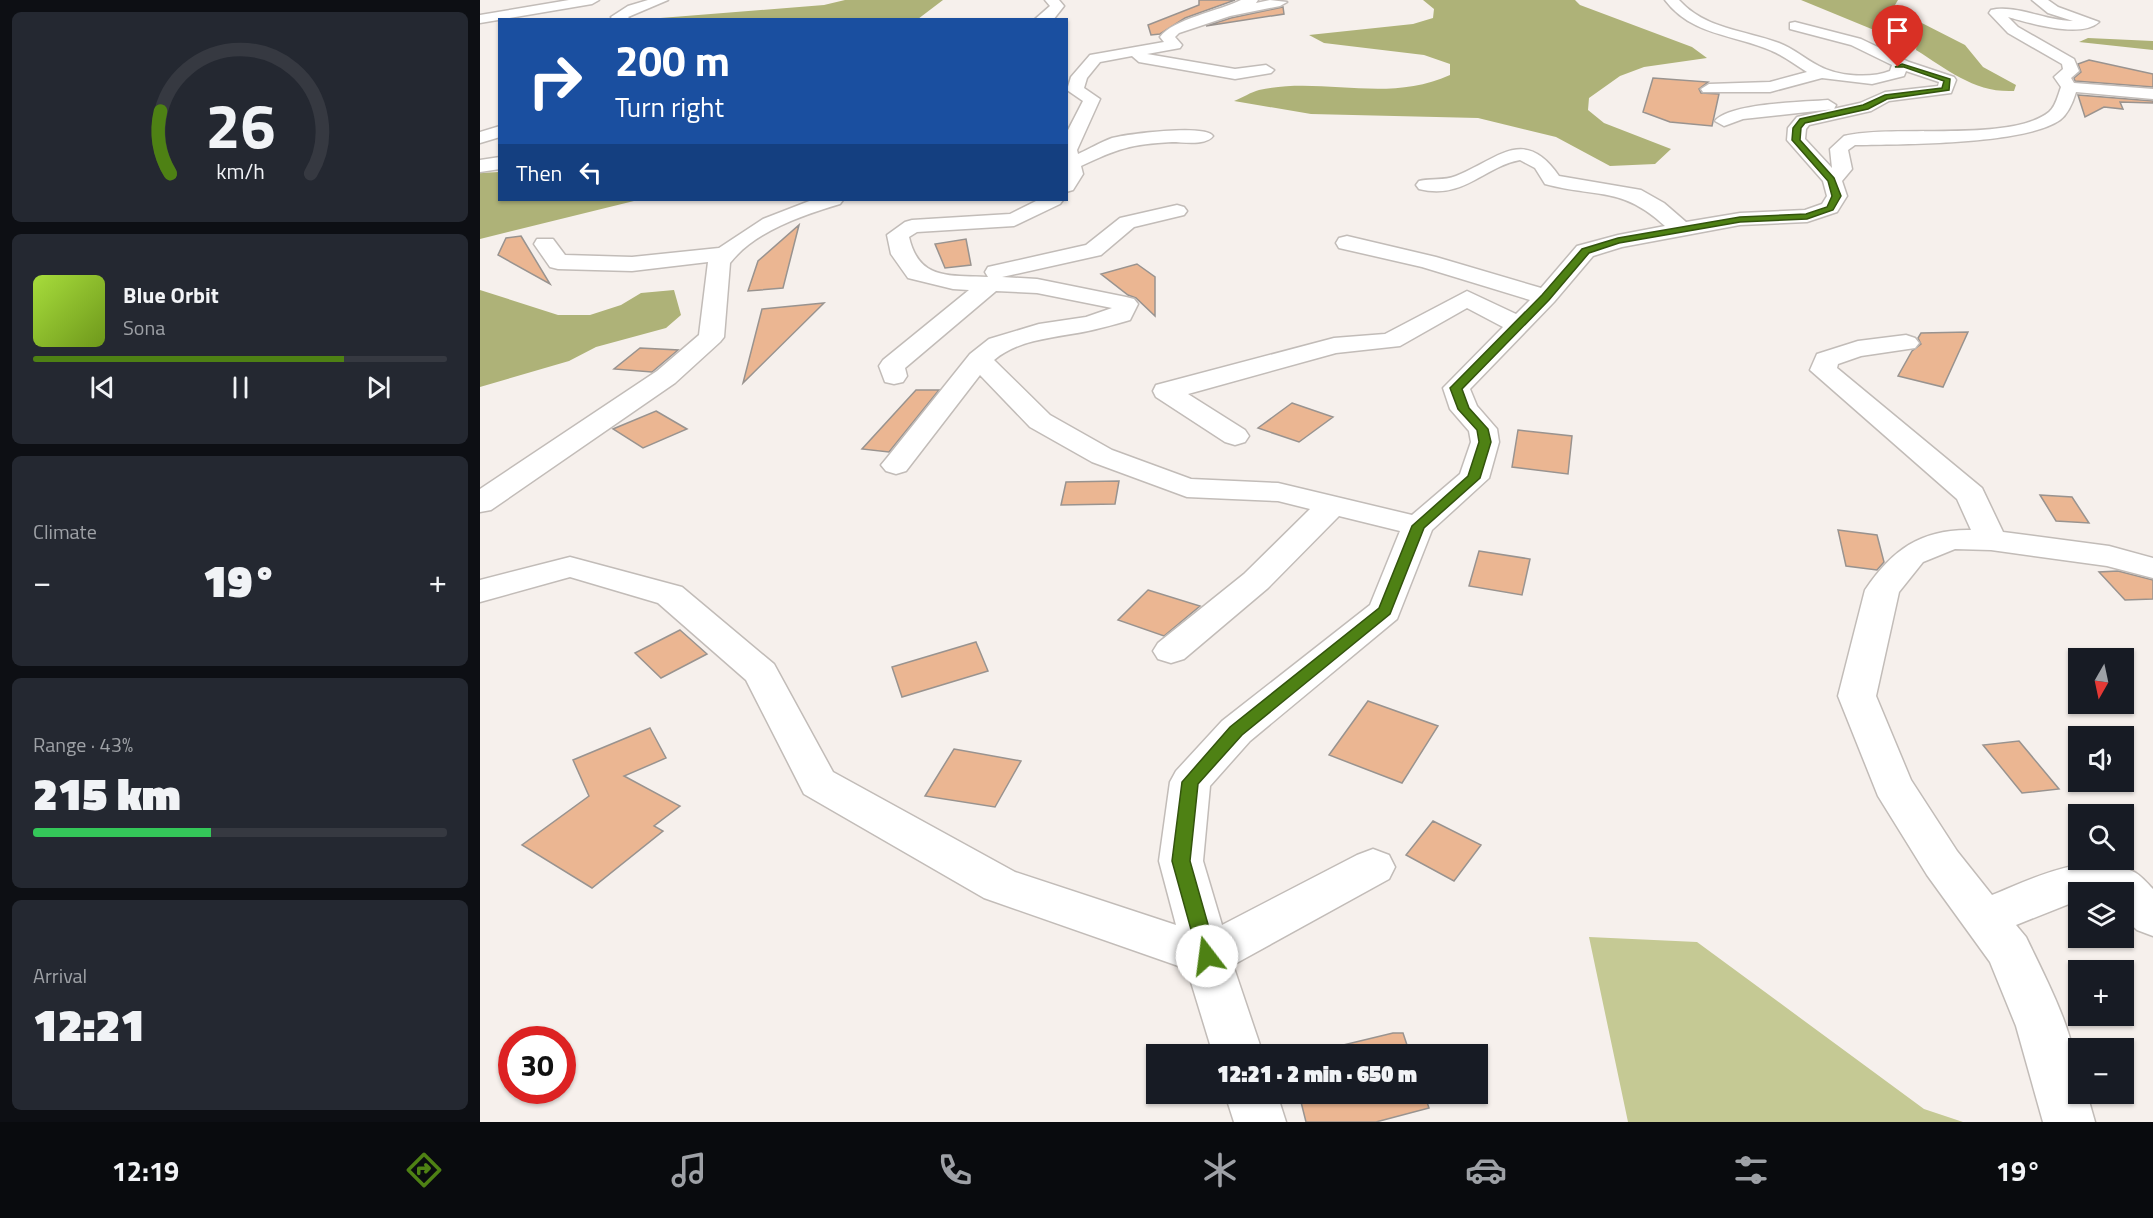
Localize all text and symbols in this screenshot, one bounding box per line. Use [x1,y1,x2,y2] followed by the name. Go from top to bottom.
[1872,5,1923,67] pin
[1881,14,1914,47] icon: arrive
[615,28,730,92] text: 200 m
[516,42,594,120] icon: right
[205,77,275,172] text: 26
[615,86,724,127] text: Turn right
[216,155,264,187] text: km/h
[516,156,562,190] text: Then
[574,156,607,189] icon: left
[123,278,219,312] text: Blue Orbit
[123,312,165,343] text: Sona
[86,371,119,404] icon: previous
[224,371,257,404] icon: pause
[362,371,395,404] icon: next
[33,516,97,547] text: Climate
[203,546,277,614] text: 19°
[33,556,51,606] text: −
[429,556,447,606] text: +
[2068,648,2134,714] north arrow
[2068,648,2134,1104] map controls
[2068,726,2134,792] button: sound
[33,729,133,760] text: Range · 43%
[33,759,181,827] text: 215 km
[2068,804,2134,870] button: search
[2068,882,2134,948] button: layers
[1175,924,1239,988] position arrow
[33,960,87,991] text: Arrival
[2068,960,2134,1026] button: +
[33,990,145,1058] text: 12:21
[498,1026,576,1104] speed limit sign: 30
[2068,1038,2134,1104] button: −
[1217,1057,1417,1091] text: 12:21 · 2 min · 650 m
[403,1149,445,1191] icon: directions
[668,1149,710,1191] icon: music
[934,1149,976,1191] icon: phone
[1199,1149,1241,1191] icon: climate
[1465,1149,1507,1191] icon: car
[1730,1149,1772,1191] icon: filters
[112,1150,179,1191] text: 12:19
[1996,1150,2041,1191] text: 19°

